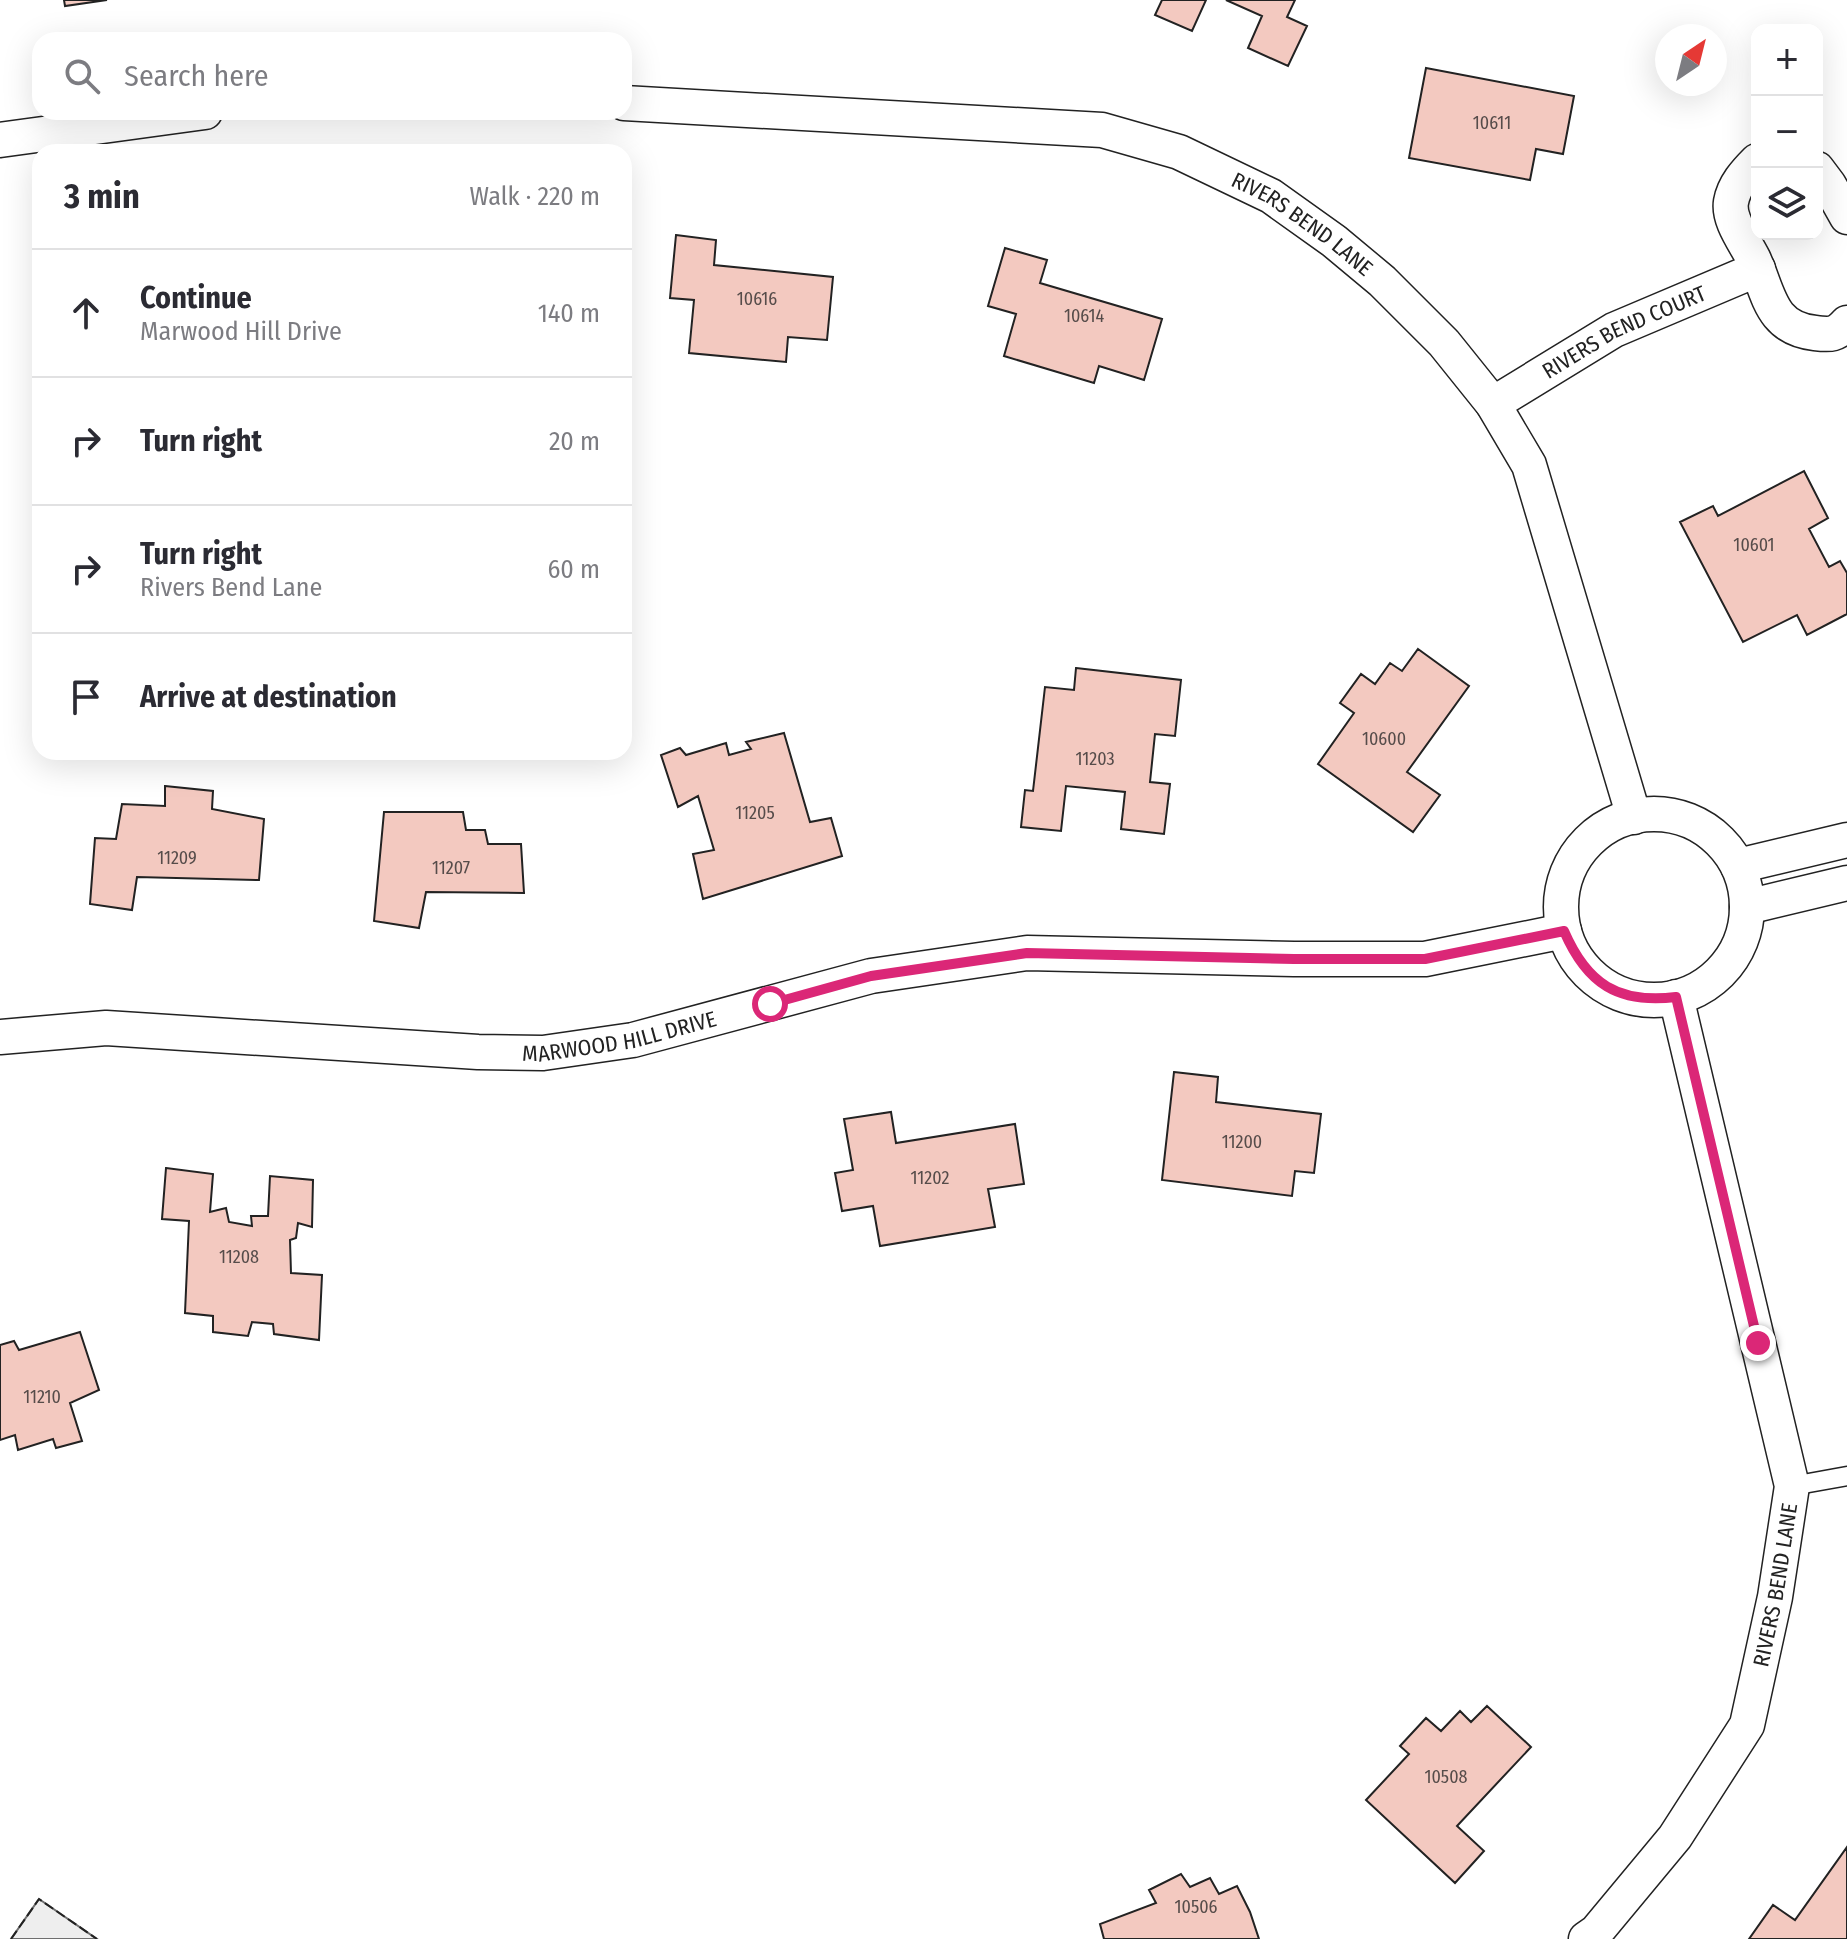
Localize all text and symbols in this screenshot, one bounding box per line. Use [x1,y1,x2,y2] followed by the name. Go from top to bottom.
[1655,24,1727,96] north arrow
[1751,24,1823,240] map controls
[1751,24,1823,96] button: +
[32,32,632,120] search box
[60,54,104,98] icon: search
[124,58,269,94] text: Search here
[1751,96,1823,168] button: −
[1473,112,1511,134] house number: 10611
[1227,166,1378,282] street label: RIVERS BEND LANE
[1751,168,1823,240] button: layers
[64,176,140,217] text: 3 min
[470,181,600,212] text: Walk · 220 m
[1537,279,1711,385] street label: RIVERS BEND COURT
[140,280,252,316] text: Continue
[737,288,777,310] house number: 10616
[64,291,108,335] icon: ahead
[538,298,600,329] text: 140 m
[1064,305,1104,327] house number: 10614
[140,316,342,347] text: Marwood Hill Drive
[64,419,108,463] icon: right
[140,423,262,459] text: Turn right
[549,426,600,457] text: 20 m
[1733,534,1775,556] house number: 10601
[140,536,262,572] text: Turn right
[64,547,108,591] icon: right
[547,554,600,585] text: 60 m
[140,572,322,603] text: Rivers Bend Lane
[64,675,108,719] icon: arrive
[140,679,397,715] text: Arrive at destination
[1362,728,1406,750] house number: 10600
[1075,748,1115,770] house number: 11203
[735,802,775,824] house number: 11205
[157,847,197,869] house number: 11209
[432,857,470,879] house number: 11207
[752,986,788,1022] route start
[522,1005,719,1068] street label: MARWOOD HILL DRIVE
[1222,1131,1262,1153] house number: 11200
[911,1167,949,1189] house number: 11202
[219,1246,259,1268] house number: 11208
[1740,1325,1776,1361] route end
[23,1386,61,1408] house number: 11210
[1747,1501,1803,1669] street label: RIVERS BEND LANE
[1424,1766,1468,1788] house number: 10508
[1175,1896,1218,1918] house number: 10506

